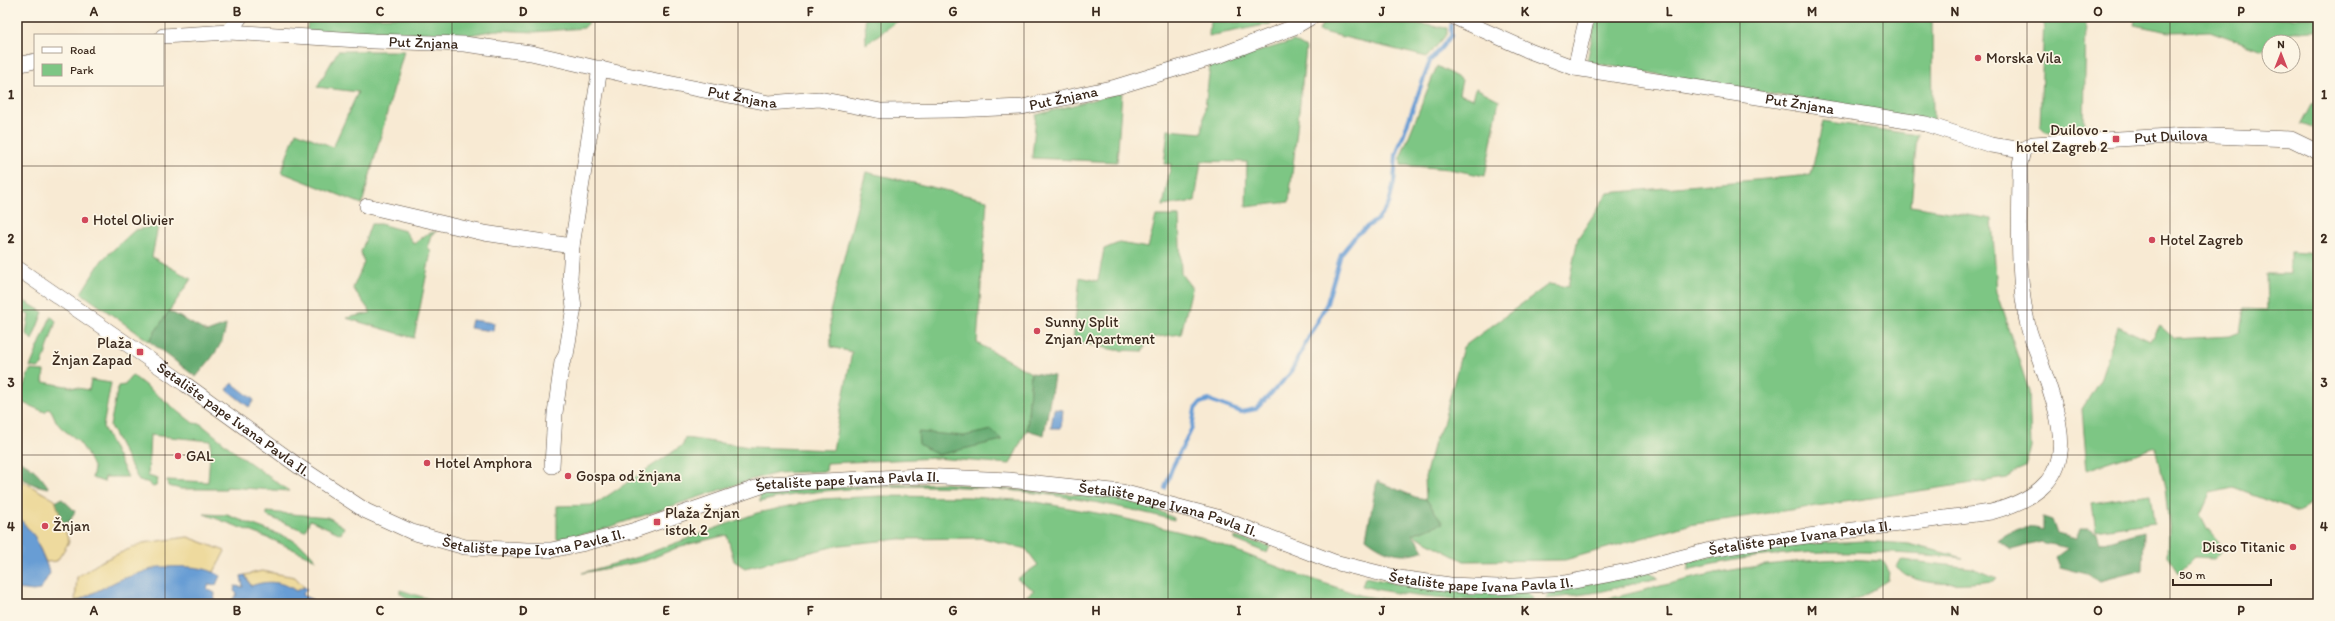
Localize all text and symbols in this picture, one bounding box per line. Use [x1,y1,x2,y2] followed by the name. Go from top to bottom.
[89,4,99,19] text: A
[233,4,242,19] text: B
[376,4,385,19] text: C
[519,4,528,19] text: D
[662,4,670,19] text: E
[807,4,814,19] text: F
[949,4,958,19] text: G
[1092,4,1101,19] text: H
[1237,4,1242,19] text: I
[1378,4,1386,19] text: J
[1521,4,1530,19] text: K
[1666,4,1673,19] text: L
[1807,4,1817,19] text: M
[1951,4,1960,19] text: N
[2093,4,2103,19] text: O
[2237,4,2245,19] text: P
[388,32,459,53] street label: Put Žnjana
[34,34,164,86] legend
[2261,34,2301,74] north arrow
[2277,38,2285,51] text: N
[70,43,96,57] text: Road
[1986,49,2062,67] place label: Morska Vila
[1973,53,1983,63] marker: Morska Vila
[70,63,94,77] text: Park
[706,82,778,112] street label: Put Žnjana
[1027,82,1100,114] street label: Put Žnjana
[8,87,14,102] text: 1
[2321,87,2327,102] text: 1
[1764,89,1836,118] street label: Put Žnjana
[2016,121,2108,156] place label: Duilovo - hotel Zagreb 2
[2134,126,2209,147] street label: Put Duilova
[2111,134,2121,144] marker: Duilovo - hotel Zagreb 2
[93,211,174,229] place label: Hotel Olivier
[80,215,90,225] marker: Hotel Olivier
[8,231,15,246] text: 2
[2160,231,2243,249] place label: Hotel Zagreb
[2321,231,2328,246] text: 2
[2147,235,2157,245] marker: Hotel Zagreb
[1045,313,1155,348] place label: Sunny Split Znjan Apartment
[1032,326,1042,336] marker: Sunny Split Znjan Apartment
[52,334,133,369] place label: Plaža Žnjan Zapad
[135,347,145,357] marker: Plaža Žnjan Zapad
[153,358,313,480] street label: Šetalište pape Ivana Pavla II.
[7,375,15,390] text: 3
[2320,375,2328,390] text: 3
[186,447,214,465] place label: GAL
[173,451,183,461] marker: GAL
[435,454,533,472] place label: Hotel Amphora
[422,458,432,468] marker: Hotel Amphora
[576,467,681,485] place label: Gospa od žnjana
[753,467,940,496] street label: Šetalište pape Ivana Pavla II.
[563,471,573,481] marker: Gospa od žnjana
[1078,478,1260,541] street label: Šetalište pape Ivana Pavla II.
[665,504,740,539] place label: Plaža Žnjan istok 2
[1707,516,1893,559] street label: Šetalište pape Ivana Pavla II.
[53,517,91,535] place label: Žnjan
[652,517,662,527] marker: Plaža Žnjan istok 2
[7,519,15,534] text: 4
[2320,519,2328,534] text: 4
[40,521,50,531] marker: Žnjan
[440,524,627,560] street label: Šetalište pape Ivana Pavla II.
[2202,538,2285,556] place label: Disco Titanic
[2288,542,2298,552] marker: Disco Titanic
[2173,561,2271,587] scale bar
[1387,567,1575,596] street label: Šetalište pape Ivana Pavla II.
[2179,568,2205,582] text: 50 m
[89,603,99,618] text: A
[233,603,242,618] text: B
[376,603,385,618] text: C
[519,603,528,618] text: D
[662,603,670,618] text: E
[807,603,814,618] text: F
[949,603,958,618] text: G
[1092,603,1101,618] text: H
[1237,603,1242,618] text: I
[1378,603,1386,618] text: J
[1521,603,1530,618] text: K
[1666,603,1673,618] text: L
[1807,603,1817,618] text: M
[1951,603,1960,618] text: N
[2093,603,2103,618] text: O
[2237,603,2245,618] text: P

